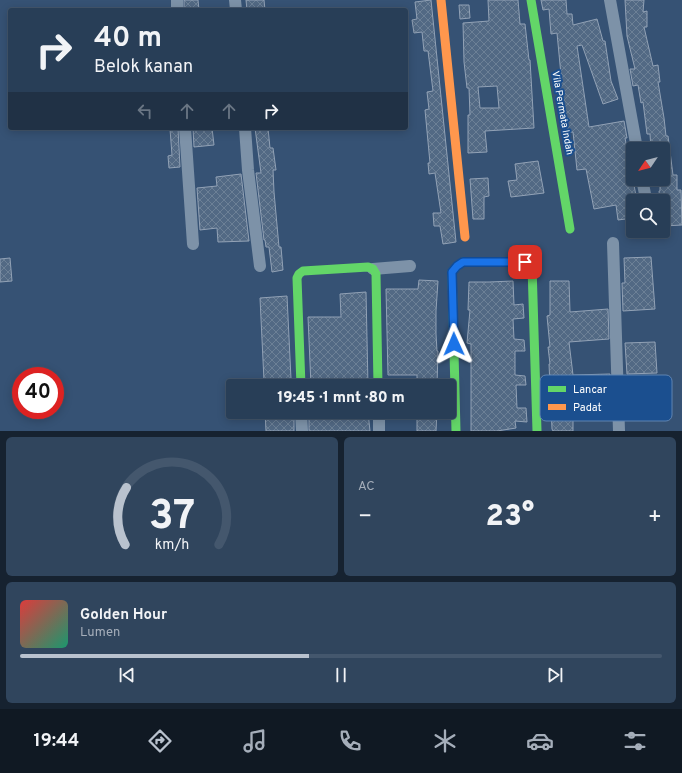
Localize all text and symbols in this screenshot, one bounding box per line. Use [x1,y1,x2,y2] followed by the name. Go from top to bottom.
[94,21,162,57] text: 40 m
[28,24,80,76] icon: right
[94,56,193,79] text: Belok kanan
[548,70,576,156] street label: Vila Permata Indah
[134,100,156,122] icon: left
[176,100,198,122] icon: ahead
[218,100,240,122] icon: ahead
[260,100,282,122] icon: right
[626,142,670,186] north arrow
[626,142,670,238] map controls
[626,194,670,238] button: search
[508,245,542,279] pin
[514,251,536,273] icon: arrive
[433,323,475,365] position arrow
[12,367,64,419] speed limit sign: 40
[540,375,672,421] legend
[573,383,608,397] text: Lancar
[277,389,405,408] text: 19:45 · 1 mnt · 80 m
[573,401,602,415] text: Padat
[358,479,375,495] text: AC
[149,490,195,543] text: 37
[486,499,534,536] text: 23°
[358,504,372,531] text: −
[648,504,662,531] text: +
[155,535,189,553] text: km/h
[80,606,167,625] text: Golden Hour
[80,625,120,641] text: Lumen
[116,664,138,686] icon: previous
[330,664,352,686] icon: pause
[544,664,566,686] icon: next
[146,727,174,755] icon: directions
[241,727,269,755] icon: music
[336,727,364,755] icon: phone
[431,727,459,755] icon: climate
[526,727,554,755] icon: car
[621,727,649,755] icon: filters
[33,730,79,753] text: 19:44

